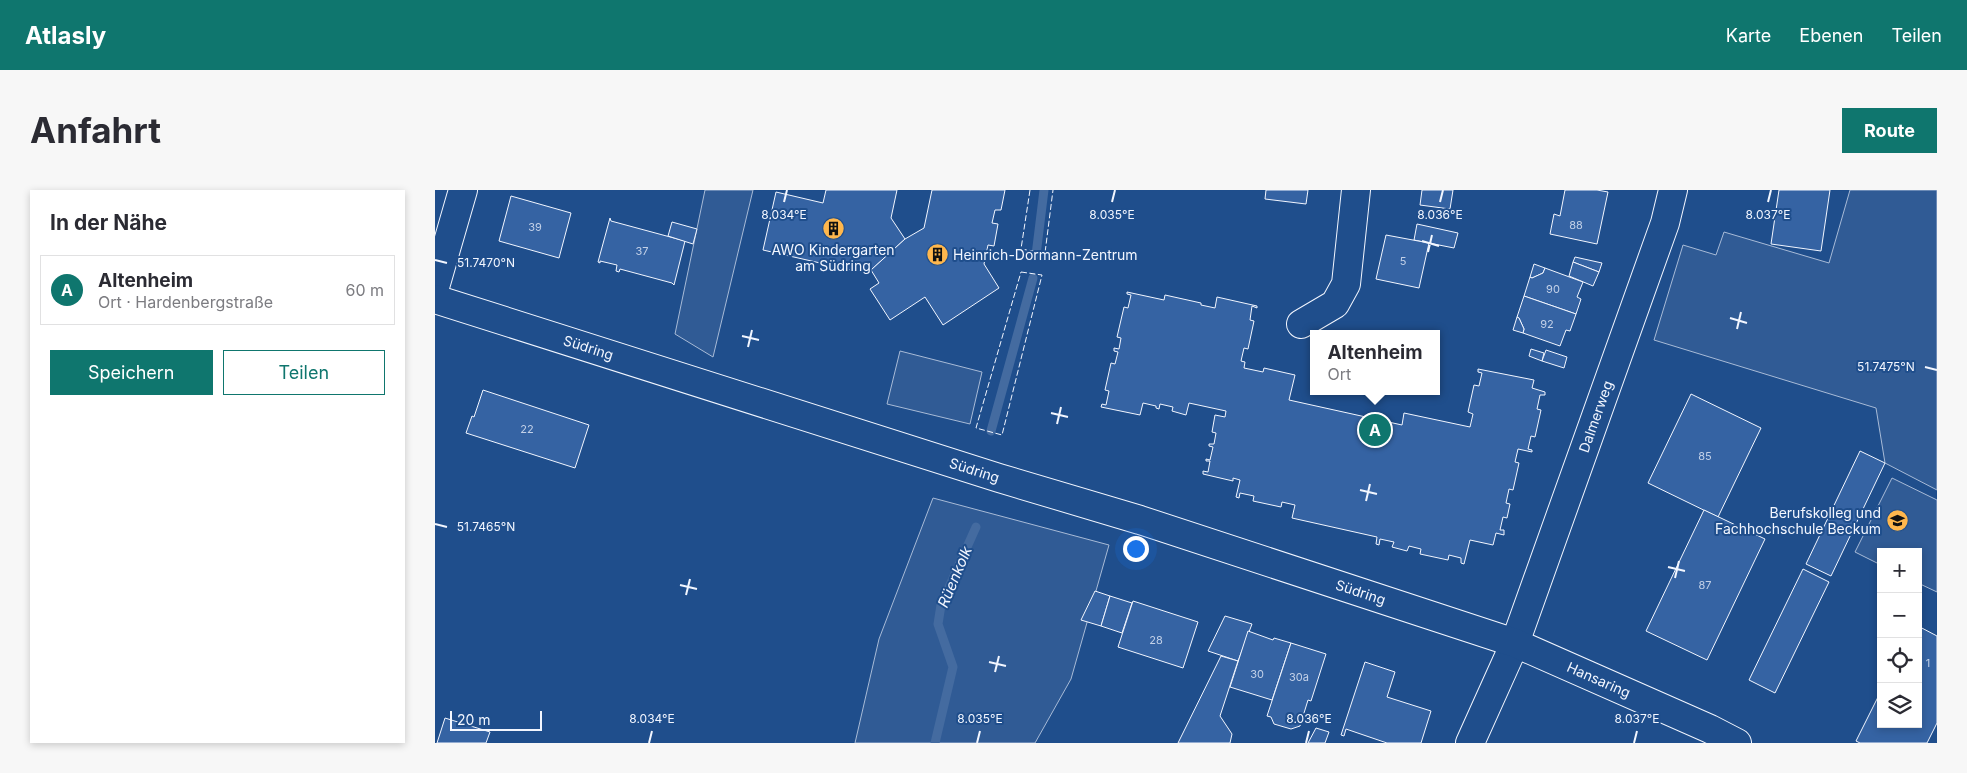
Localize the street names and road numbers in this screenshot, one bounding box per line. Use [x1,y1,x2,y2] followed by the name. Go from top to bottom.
[561,331,616,363] street label: Südring
[1575,378,1616,455] street label: Dalmerweg
[947,454,1002,486] street label: Südring
[1334,576,1388,608] street label: Südring
[1565,658,1633,701] street label: Hansaring

